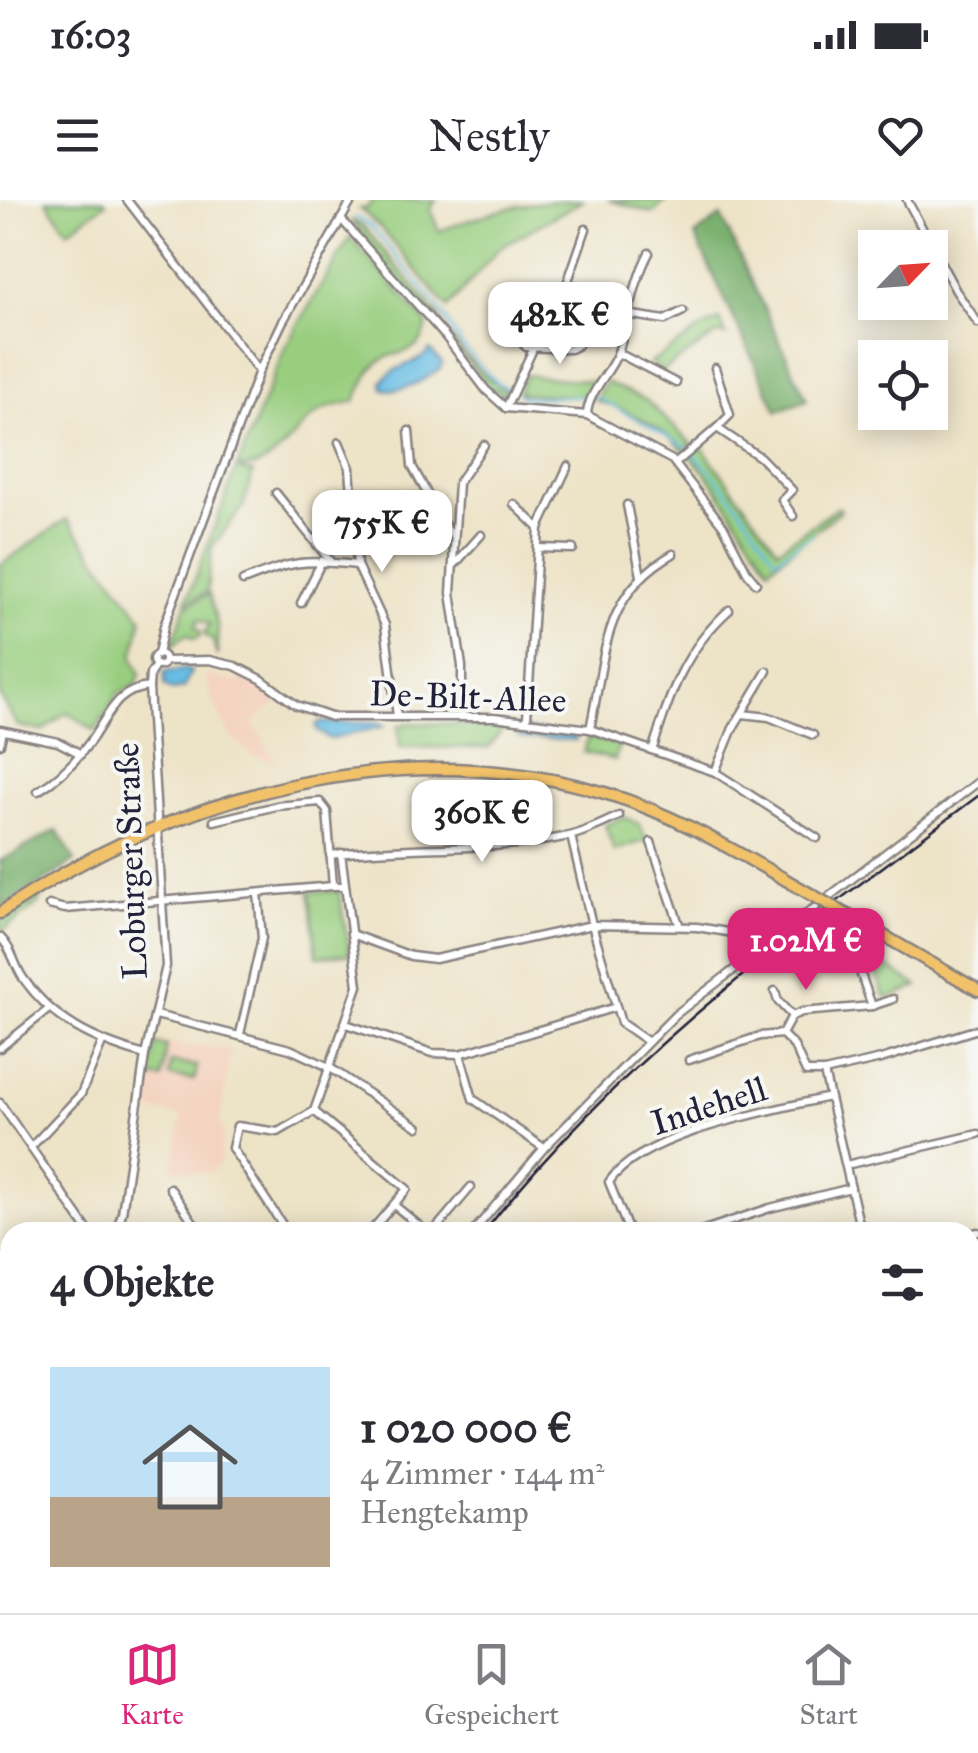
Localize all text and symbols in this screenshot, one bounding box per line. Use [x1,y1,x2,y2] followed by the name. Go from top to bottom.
[50,12,131,58] text: 16:03
[50,108,105,163] icon: menu
[428,108,550,163] text: Nestly
[873,108,928,163] icon: heart
[858,230,948,320] north arrow
[858,230,948,430] map controls
[479,282,641,367] pin: 482K €
[510,295,610,334] text: 482K €
[858,340,948,430] button: locate
[301,490,463,575] pin: 755K €
[334,503,430,542] text: 755K €
[369,672,567,722] street label: De-Bilt-Allee
[105,742,157,980] street label: Loburger Straße
[401,780,563,865] pin: 360K €
[434,793,530,832] text: 360K €
[714,908,898,993] pin: 1.02M €
[750,921,862,960] text: 1.02M €
[646,1067,773,1145] street label: Indehell
[875,1255,930,1310] icon: filters
[50,1256,214,1308] text: 4 Objekte
[360,1402,572,1454] text: 1 020 000 €
[130,1407,250,1527] icon: home
[360,1454,605,1493] text: 4 Zimmer · 144 m²
[360,1493,529,1532] text: Hengtekamp
[120,1637,184,1732] tab: Karte
[424,1637,559,1732] tab: Gespeichert
[800,1637,858,1732] tab: Start

